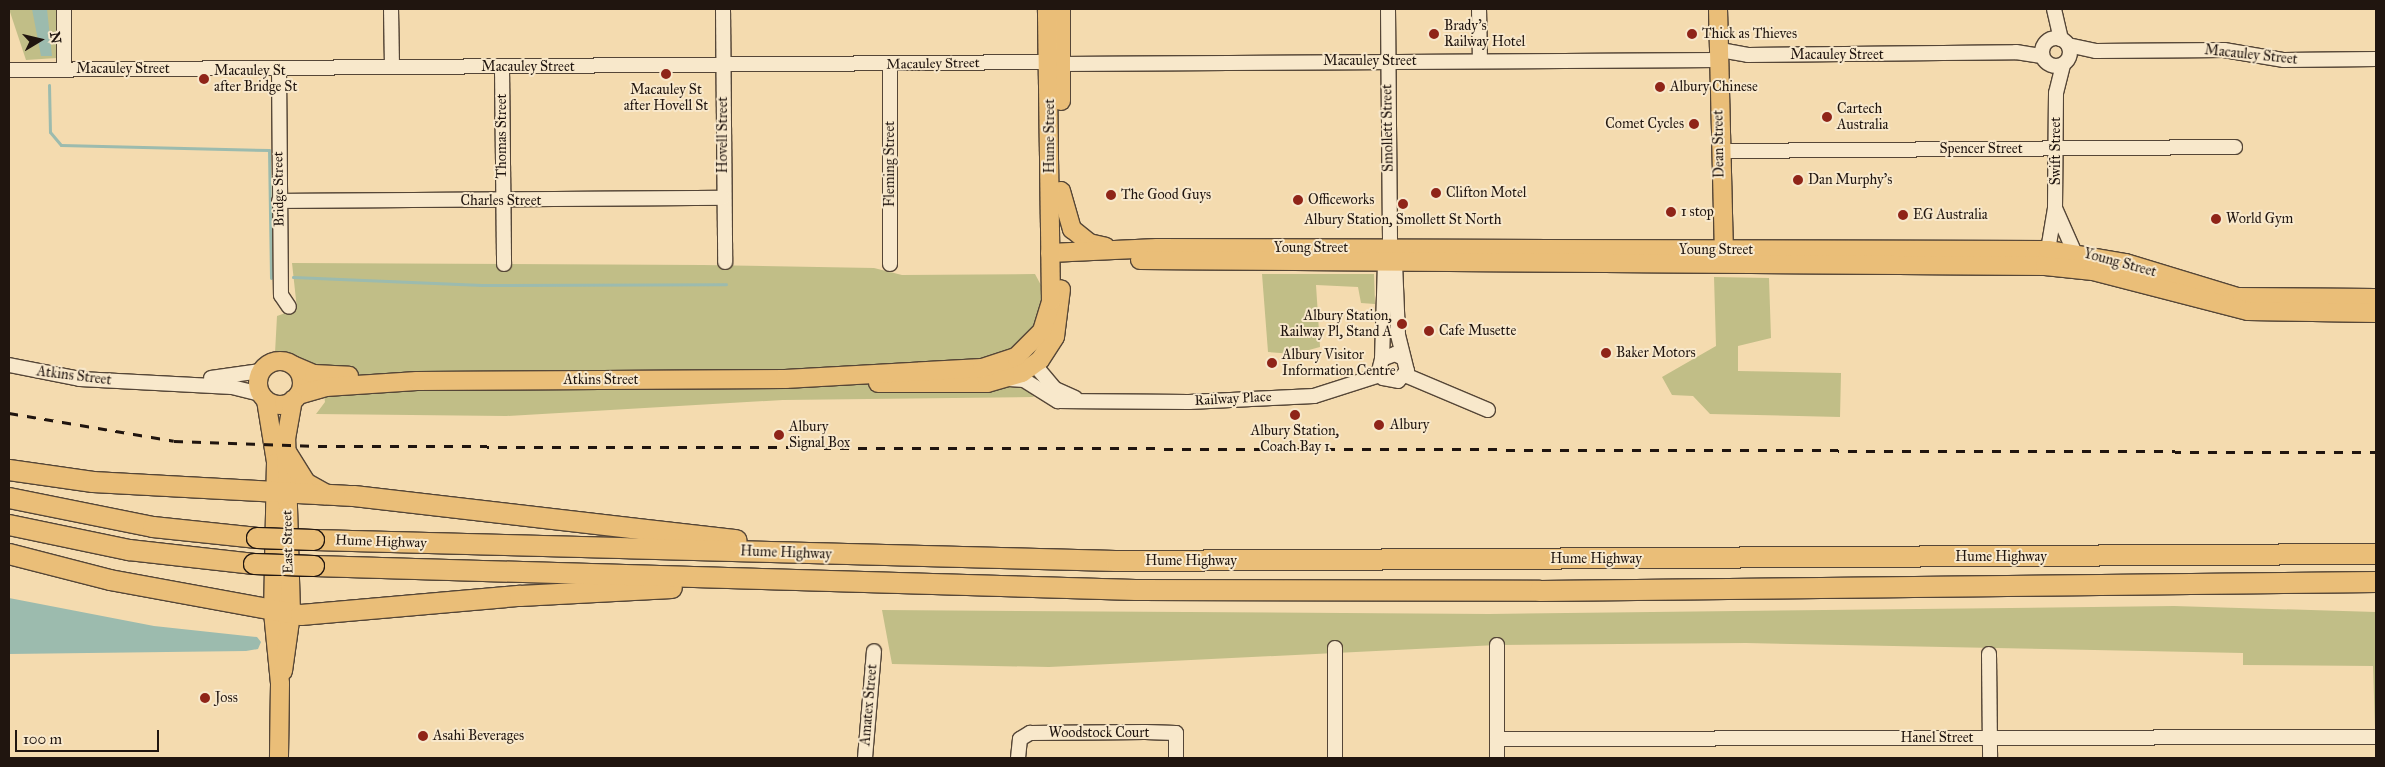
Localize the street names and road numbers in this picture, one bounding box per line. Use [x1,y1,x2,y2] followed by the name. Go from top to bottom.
[2204,42,2298,68] street label: Macauley Street
[1790,47,1884,63] street label: Macauley Street
[1323,53,1417,69] street label: Macauley Street
[886,55,980,73] street label: Macauley Street
[481,59,575,75] street label: Macauley Street
[76,61,170,77] street label: Macauley Street
[1379,84,1397,172] street label: Smollett Street
[494,93,510,179] street label: Thomas Street
[715,97,731,173] street label: Hovell Street
[1042,99,1058,173] street label: Hume Street
[1710,110,1728,178] street label: Dean Street
[2048,117,2064,185] street label: Swift Street
[882,121,898,207] street label: Fleming Street
[1939,141,2023,157] street label: Spencer Street
[270,151,288,227] street label: Bridge Street
[461,193,541,209] street label: Charles Street
[1274,240,1348,256] street label: Young Street
[1679,242,1753,258] street label: Young Street
[2082,245,2158,281] street label: Young Street
[36,363,112,389] street label: Atkins Street
[563,372,639,388] street label: Atkins Street
[1194,389,1272,409] street label: Railway Place
[279,510,297,574] street label: East Street
[335,532,427,552] street label: Hume Highway
[740,543,832,563] street label: Hume Highway
[1955,549,2047,565] street label: Hume Highway
[1550,551,1642,567] street label: Hume Highway
[1145,553,1237,569] street label: Hume Highway
[857,663,881,747] street label: Amatex Street
[1048,725,1150,741] street label: Woodstock Court
[1900,730,1974,746] street label: Hanel Street

